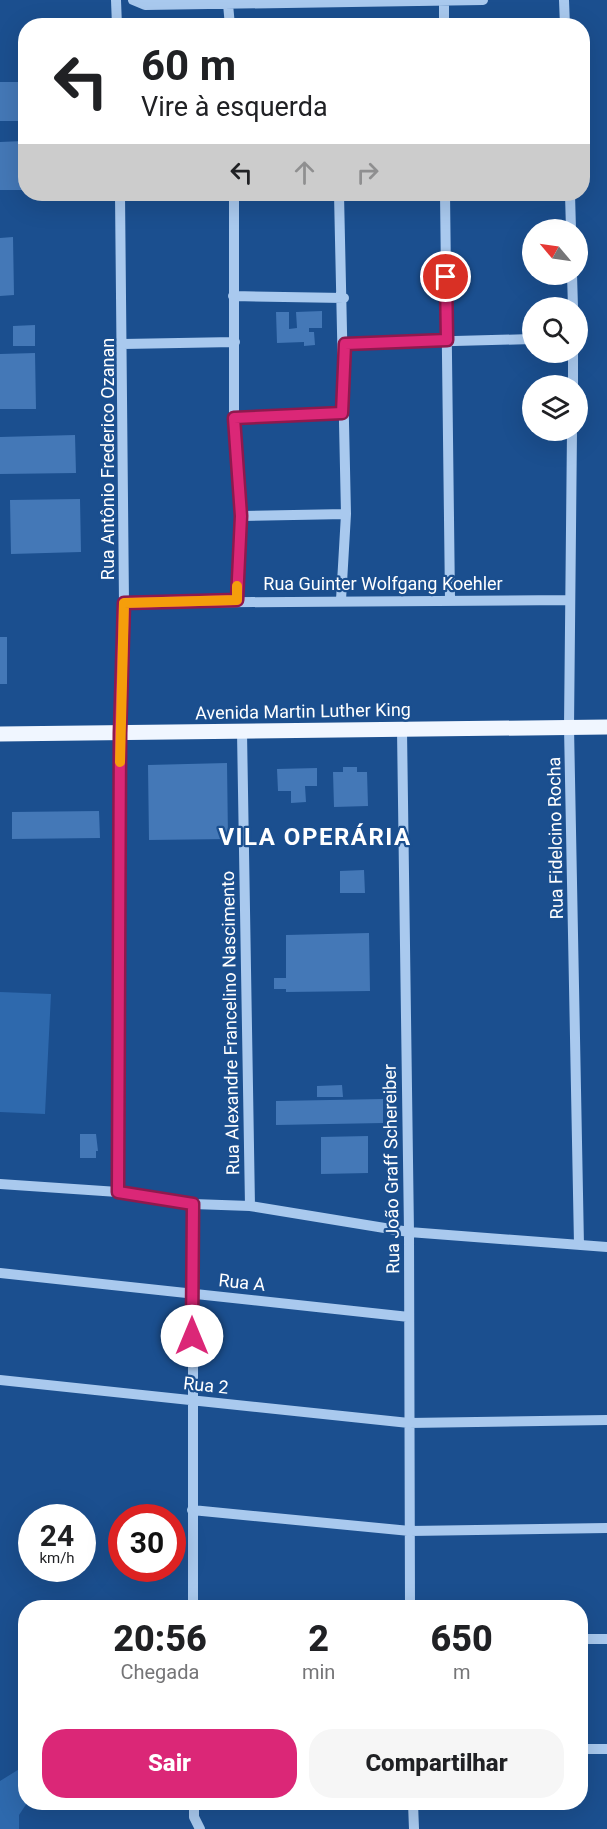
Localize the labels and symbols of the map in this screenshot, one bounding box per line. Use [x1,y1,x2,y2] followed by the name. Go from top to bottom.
[522,219,588,285] north arrow
[420,251,471,302] pin
[97,338,118,580] street label: Rua Antônio Frederico Ozanan
[263,573,503,594] street label: Rua Guinter Wolfgang Koehler
[195,699,411,723] street label: Avenida Martin Luther King
[543,757,567,919] street label: Rua Fidelcino Rocha
[218,823,412,851] district label: VILA OPERÁRIA
[217,871,243,1175] street label: Rua Alexandre Francelino Nascimento
[379,1064,403,1274] street label: Rua João Graff Schereiber
[218,1269,267,1295] street label: Rua A
[160,1304,224,1368] position arrow
[182,1372,230,1398] street label: Rua 2
[108,1504,186,1582] speed limit sign: 30

